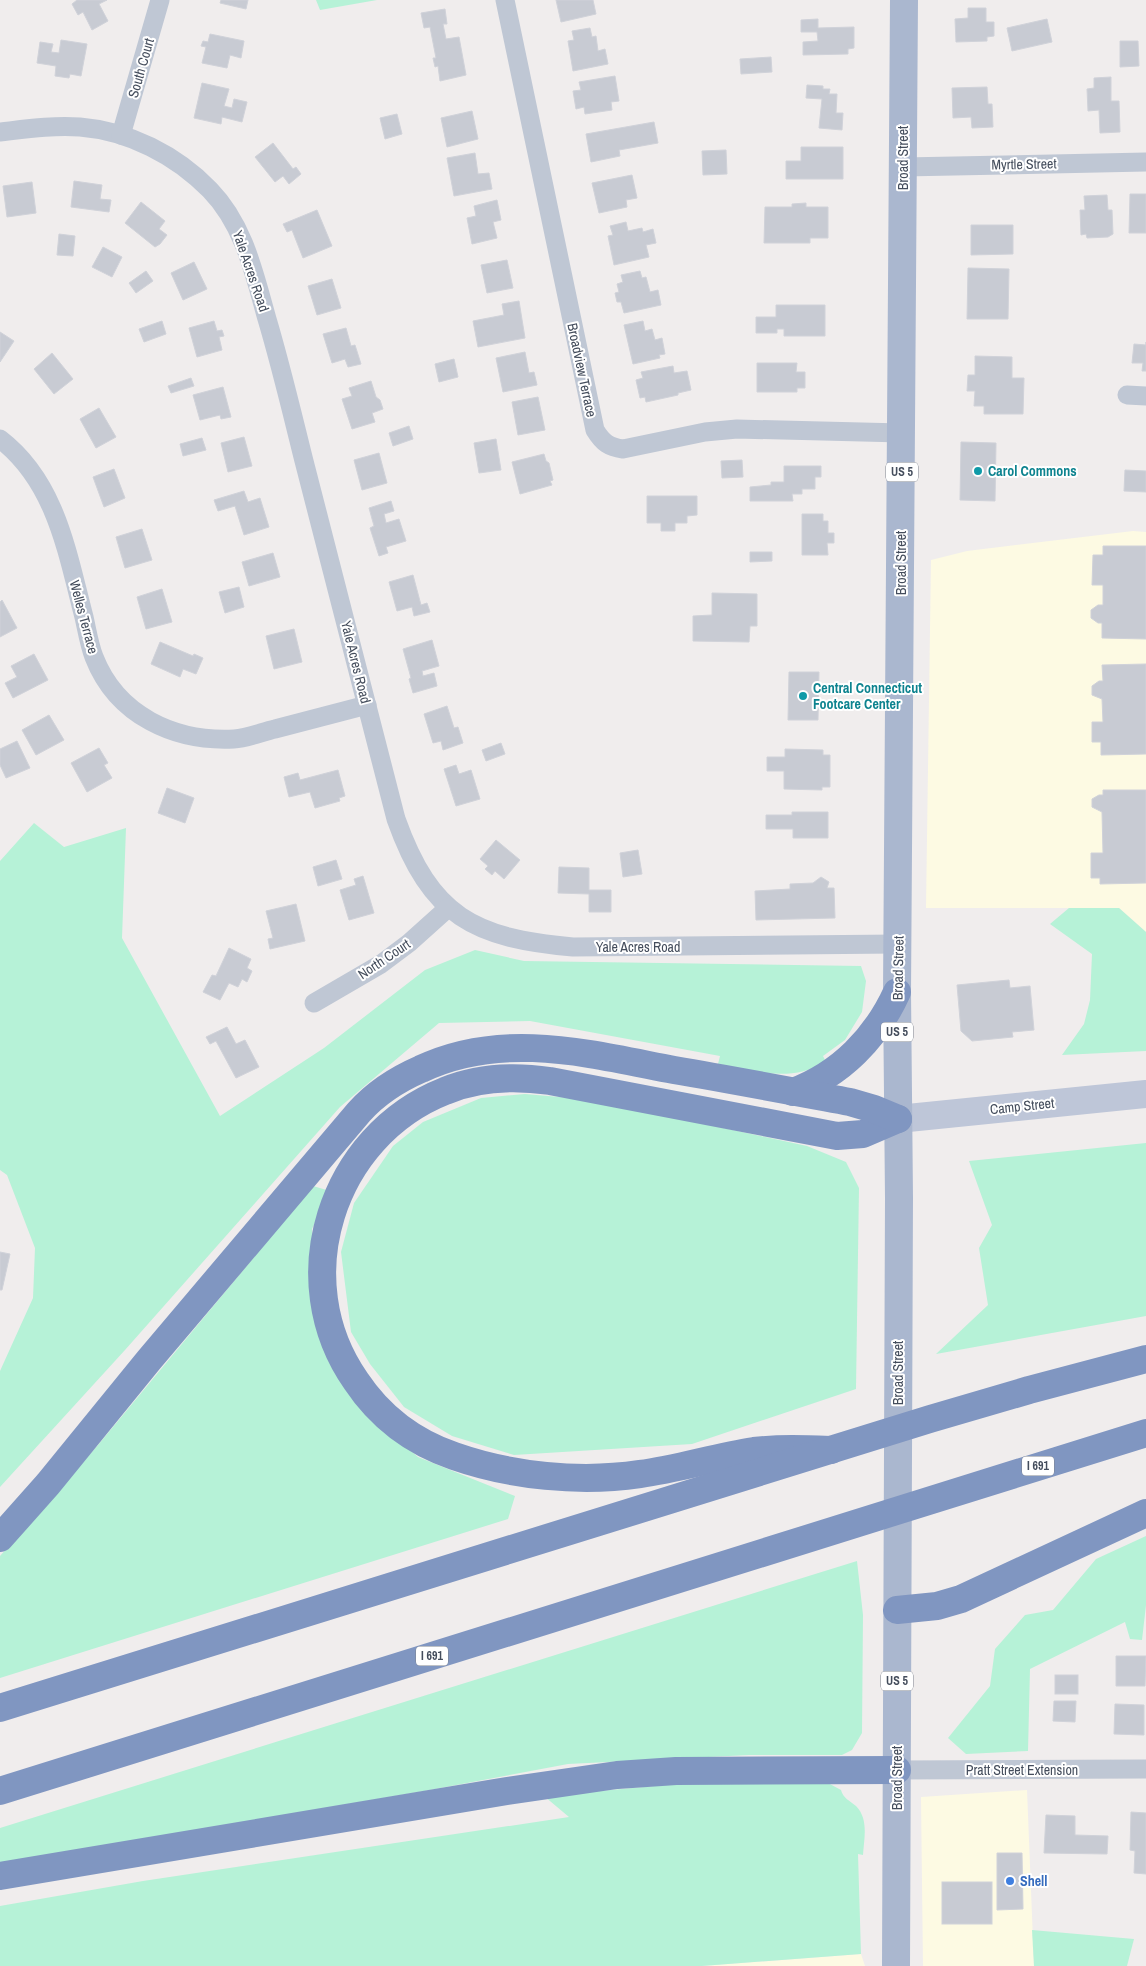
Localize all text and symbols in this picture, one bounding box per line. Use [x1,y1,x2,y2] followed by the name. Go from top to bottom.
[124,36,158,100] street label: South Court
[894,126,912,190] street label: Broad Street
[991,154,1057,174] street label: Myrtle Street
[229,228,273,314] street label: Yale Acres Road
[563,321,601,419] street label: Broadview Terrace
[886,462,918,482] road number: US 5
[988,462,1077,480] place label: Carol Commons
[972,465,984,477] marker: Carol Commons
[892,531,910,595] street label: Broad Street
[66,578,102,656] street label: Welles Terrace
[337,619,375,705] street label: Yale Acres Road
[813,679,922,713] place label: Central Connecticut Footcare Center
[797,690,809,702] marker: Central Connecticut Footcare Center
[354,935,414,983] street label: North Court
[888,936,908,1000] street label: Broad Street
[596,938,680,956] street label: Yale Acres Road
[881,1022,913,1042] road number: US 5
[989,1094,1055,1118] street label: Camp Street
[889,1341,907,1405] street label: Broad Street
[1022,1456,1054,1475] road number: I 691
[416,1646,448,1665] road number: I 691
[881,1672,913,1690] road number: US 5
[888,1746,906,1810] street label: Broad Street
[966,1761,1078,1779] street label: Pratt Street Extension
[1020,1872,1047,1890] place label: Shell
[1004,1875,1016,1887] marker: Shell

